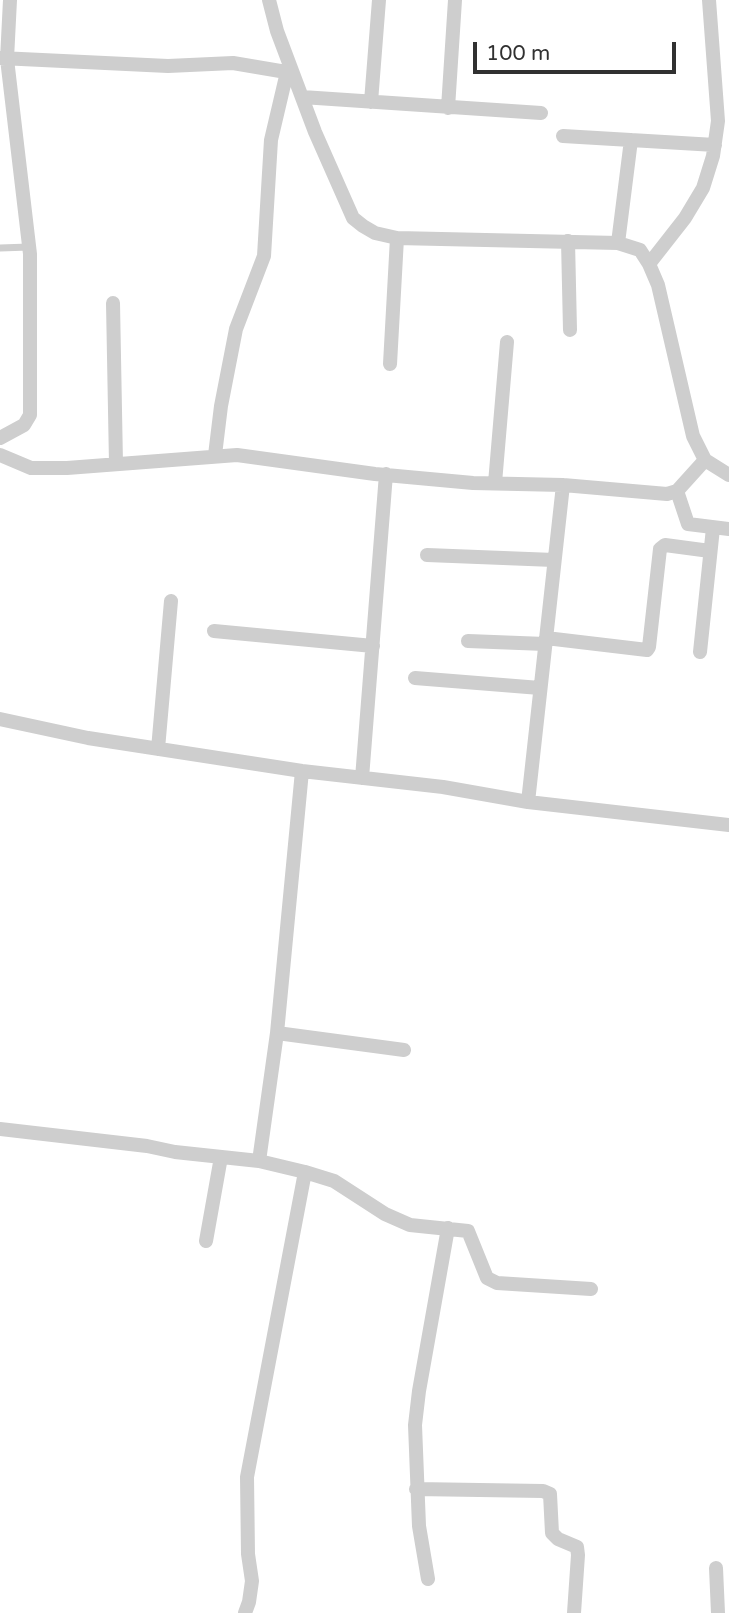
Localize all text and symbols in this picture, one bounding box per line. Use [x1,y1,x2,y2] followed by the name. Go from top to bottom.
[477,28,680,72] scale bar
[486,41,550,66] text: 100 m

